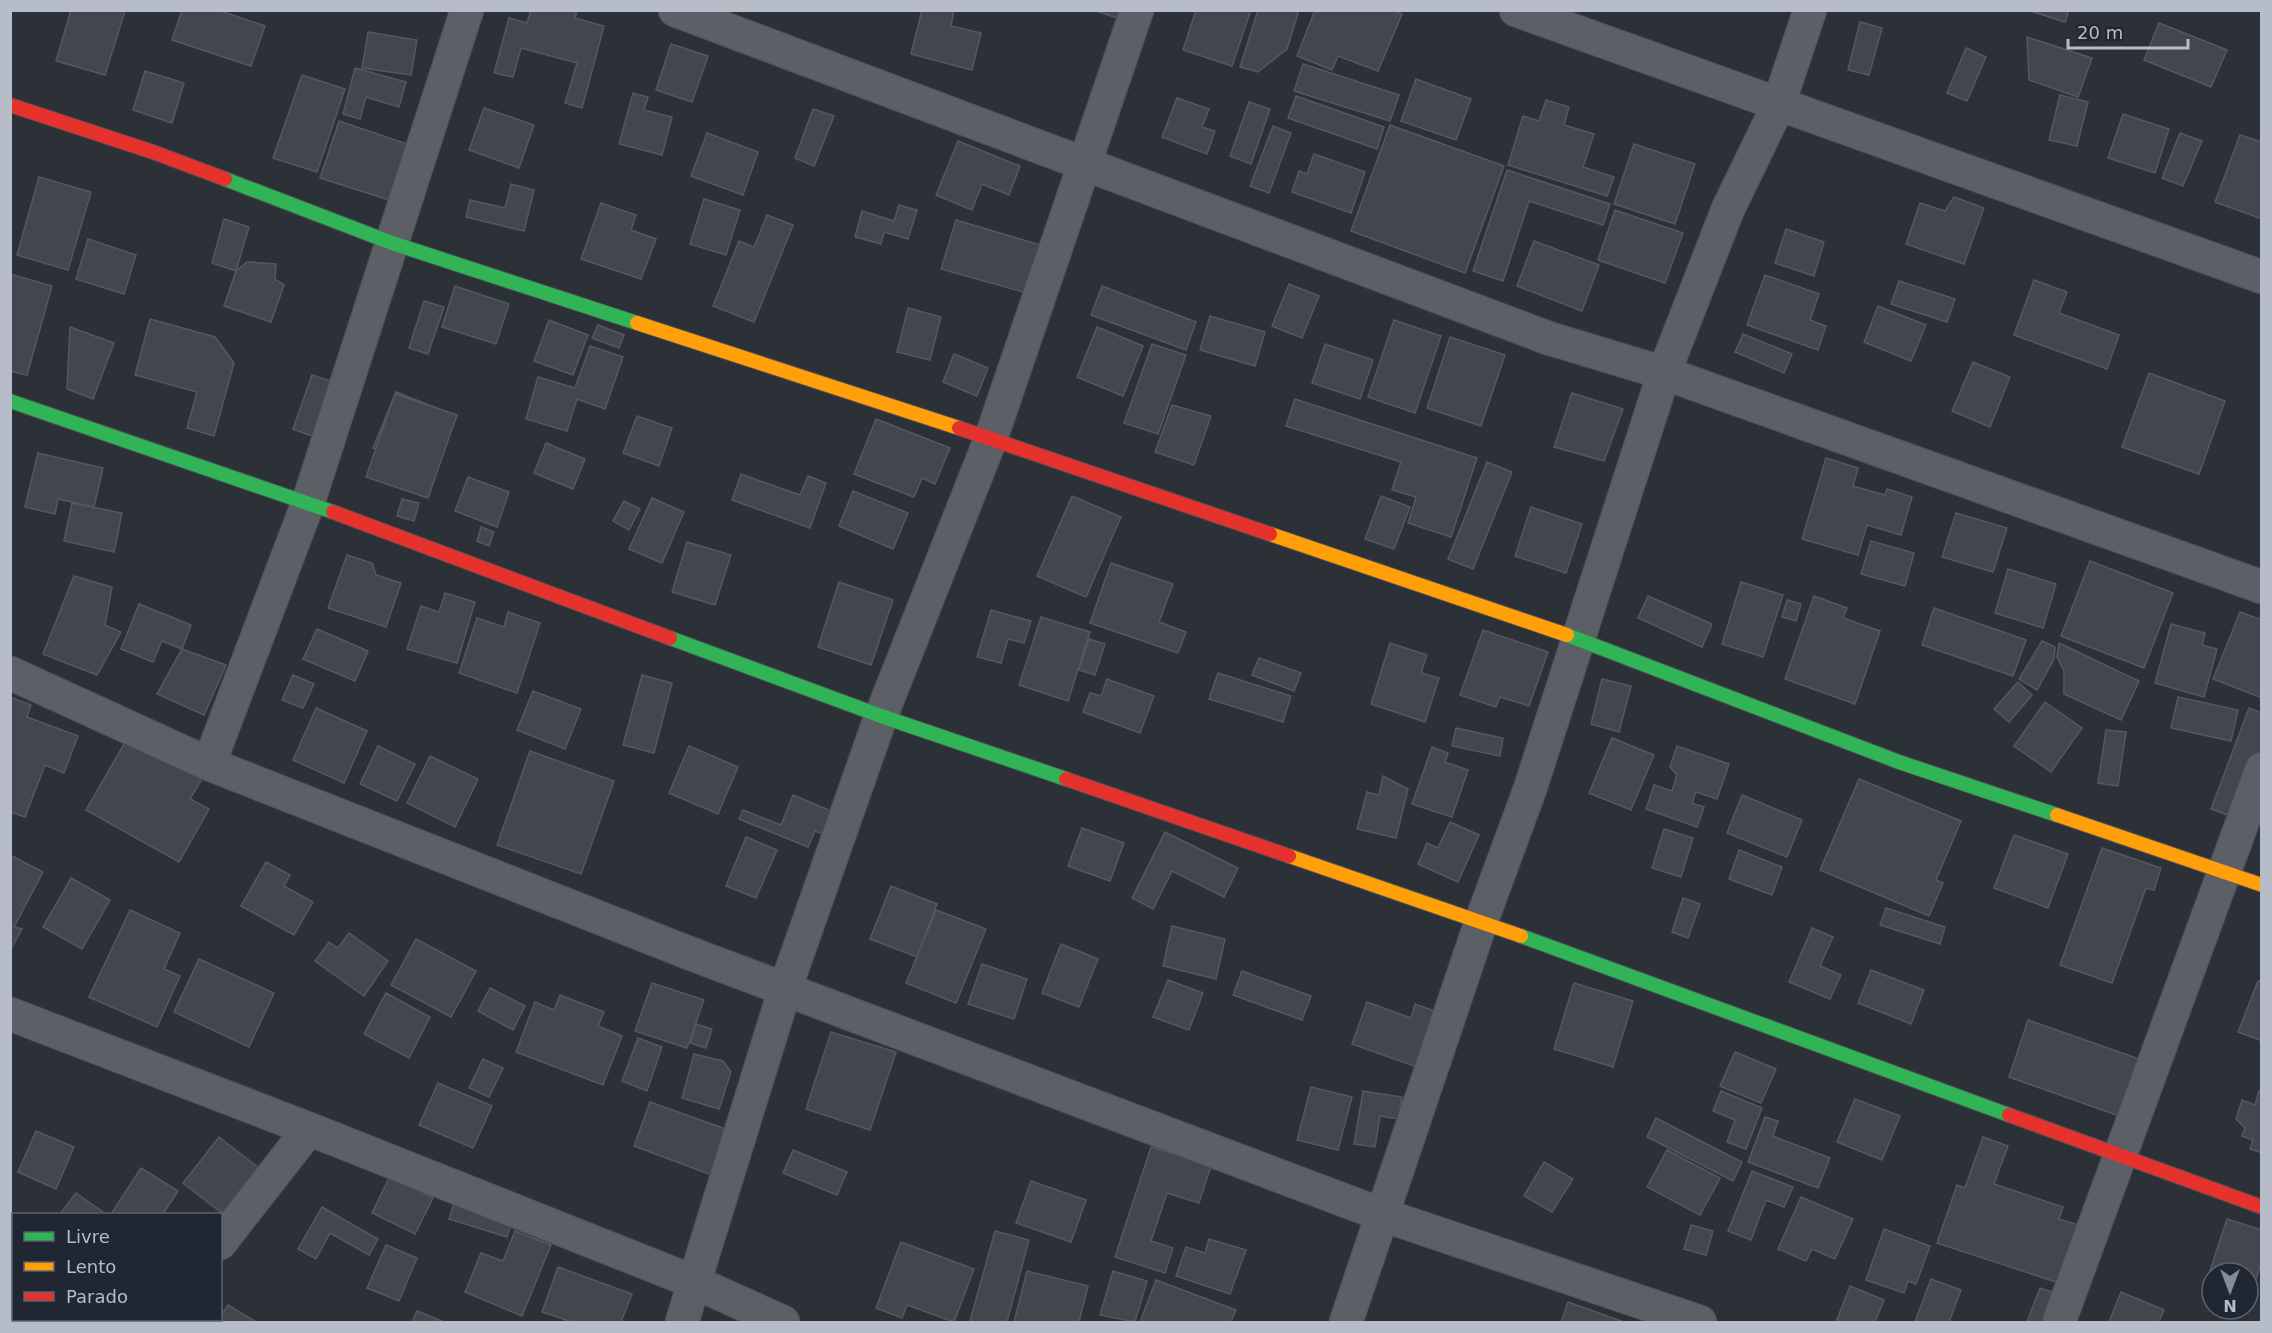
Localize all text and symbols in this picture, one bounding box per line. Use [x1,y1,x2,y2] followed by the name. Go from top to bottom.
[2068,12,2188,50] scale bar
[2077,22,2123,43] text: 20 m
[12,1213,222,1321] legend
[66,1226,110,1247] text: Livre
[66,1256,116,1277] text: Lento
[2200,1261,2260,1321] north arrow
[66,1286,128,1307] text: Parado
[2223,1296,2237,1315] text: N

